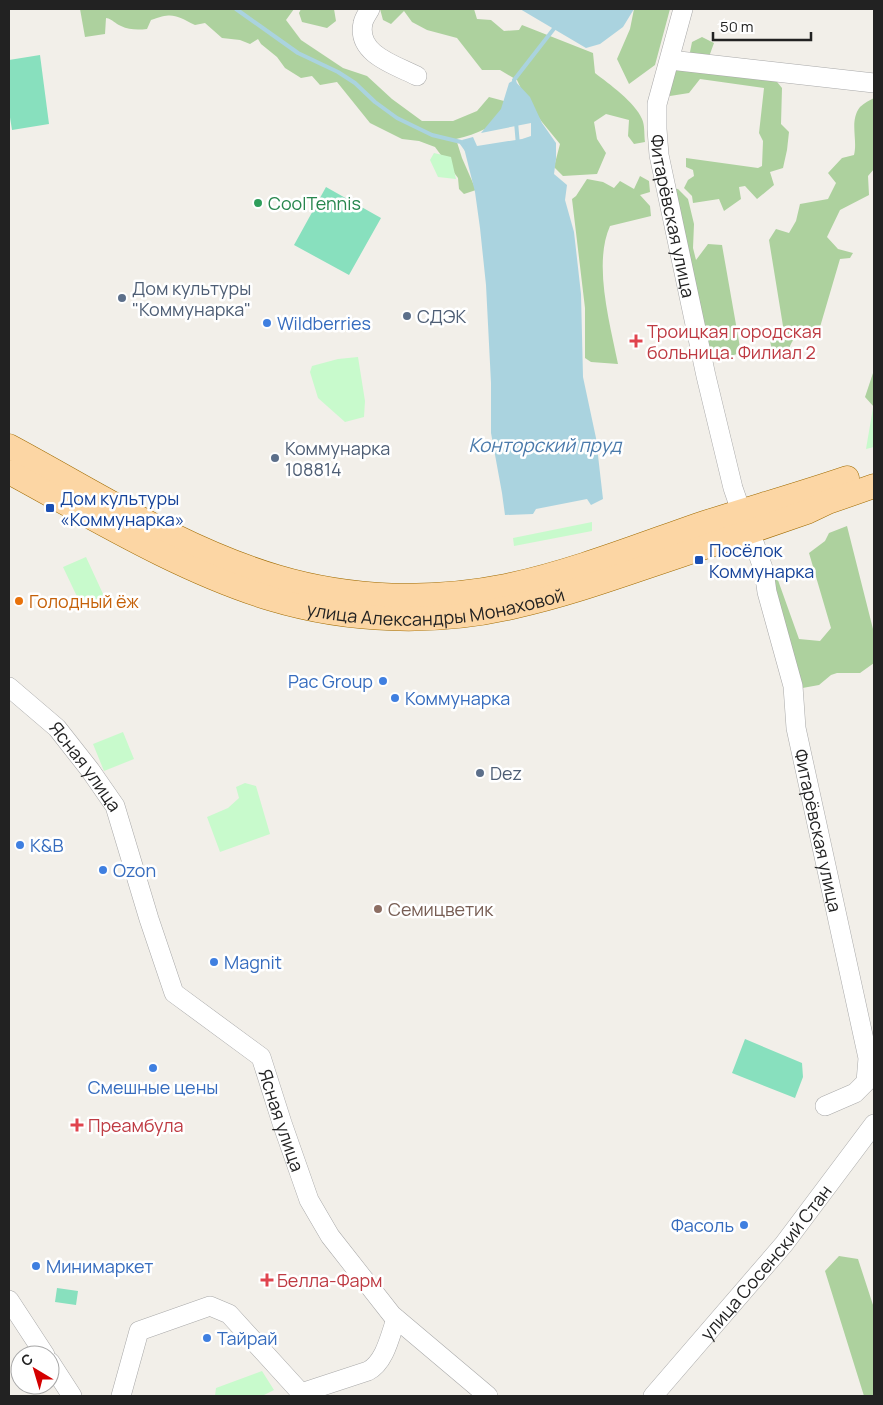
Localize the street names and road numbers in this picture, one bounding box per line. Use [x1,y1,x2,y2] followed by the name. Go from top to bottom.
[645,134,701,300] street label: Фитарёвская улица
[305,582,567,631] street label: улица Александры Монаховой
[44,716,127,816] street label: Ясная улица
[789,747,848,914] street label: Фитарёвская улица
[254,1066,310,1175] street label: Ясная улица
[695,1180,837,1345] street label: улица Сосенский Стан

